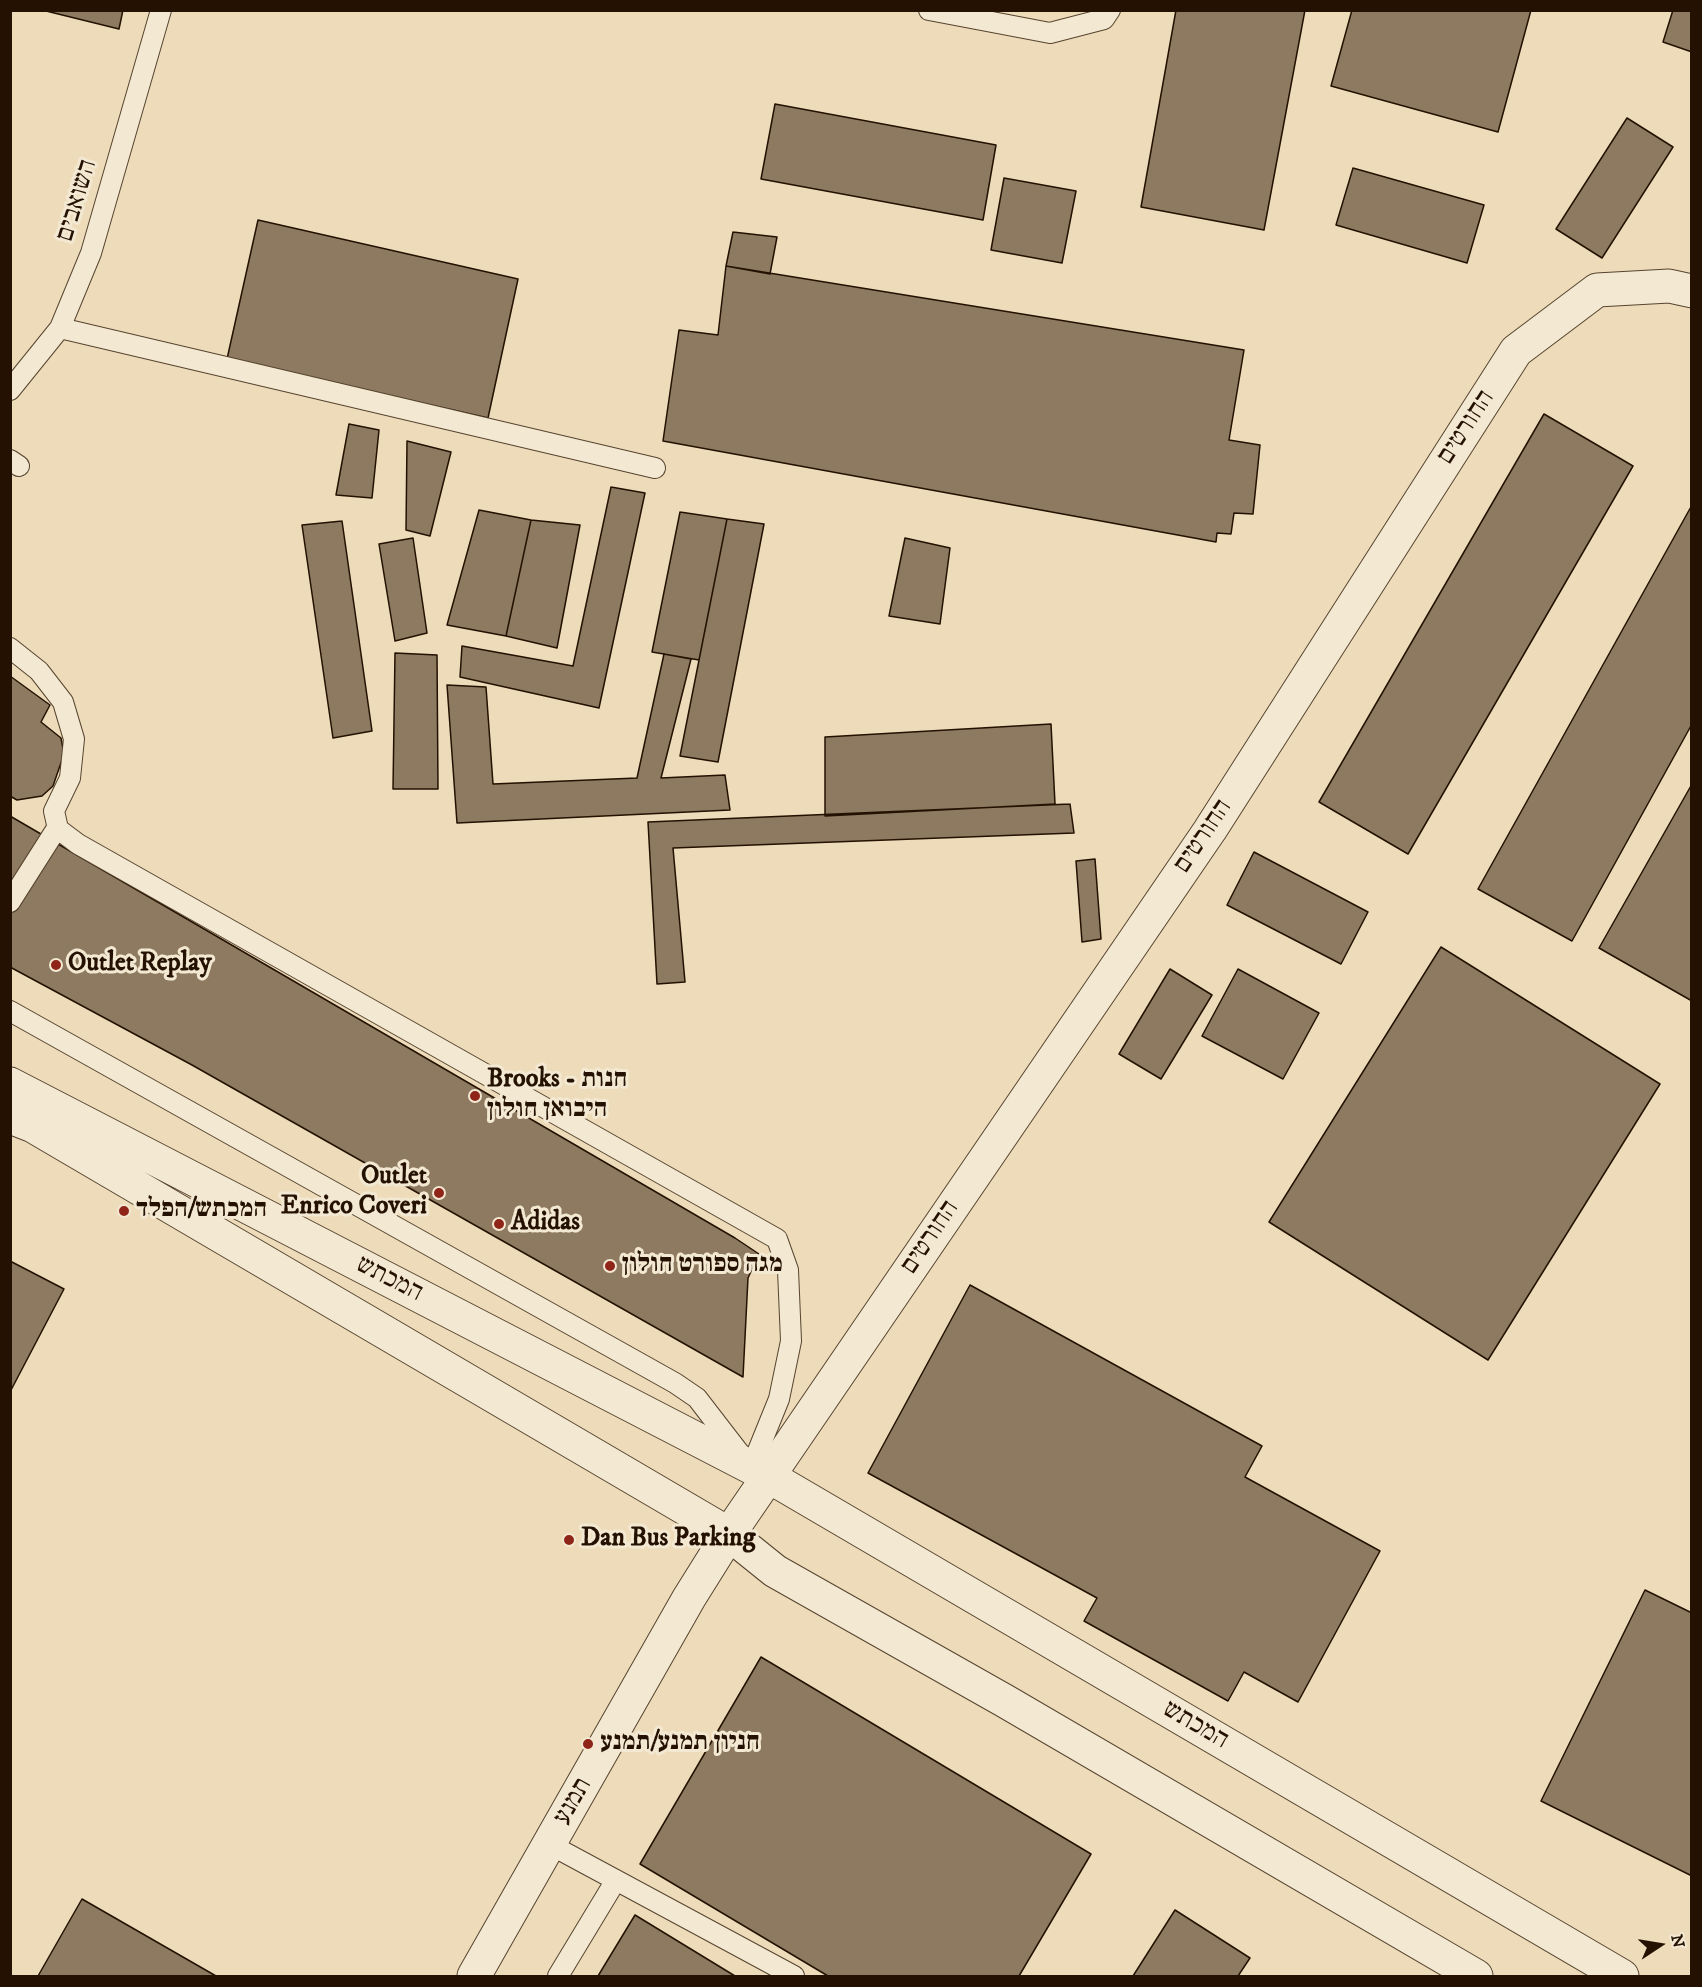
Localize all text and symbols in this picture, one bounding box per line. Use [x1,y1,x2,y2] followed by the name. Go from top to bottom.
[51,156,105,246] street label: השואבים
[1431,385,1503,471] street label: החורטים
[1168,794,1240,880] street label: החורטים
[68,949,212,981] place label: Outlet Replay
[49,958,63,972] marker: Outlet Replay
[487,1065,627,1126] place label: Brooks - חנות היבואן חולון
[468,1089,482,1103] marker: Brooks - חנות היבואן חולון
[281,1162,427,1224] place label: Outlet Enrico Coveri
[432,1186,446,1200] marker: Outlet Enrico Coveri
[136,1195,267,1227] place label: המכתש/הפלד
[895,1195,967,1281] street label: החורטים
[117,1204,131,1218] marker: המכתש/הפלד
[511,1208,580,1240] place label: Adidas
[492,1217,506,1231] marker: Adidas
[350,1250,428,1310] street label: המכתש
[622,1250,783,1282] place label: מגה ספורט חולון
[603,1259,617,1273] marker: מגה ספורט חולון
[581,1524,755,1556] place label: Dan Bus Parking
[562,1533,576,1547] marker: Dan Bus Parking
[1157,1695,1233,1757] street label: המכתש
[600,1728,760,1760] place label: חניון תמנע/תמנע
[581,1737,595,1751] marker: חניון תמנע/תמנע
[548,1773,600,1831] street label: תמנע
[1630,1915,1690,1975] north arrow
[1666,1933,1689,1950] text: N

